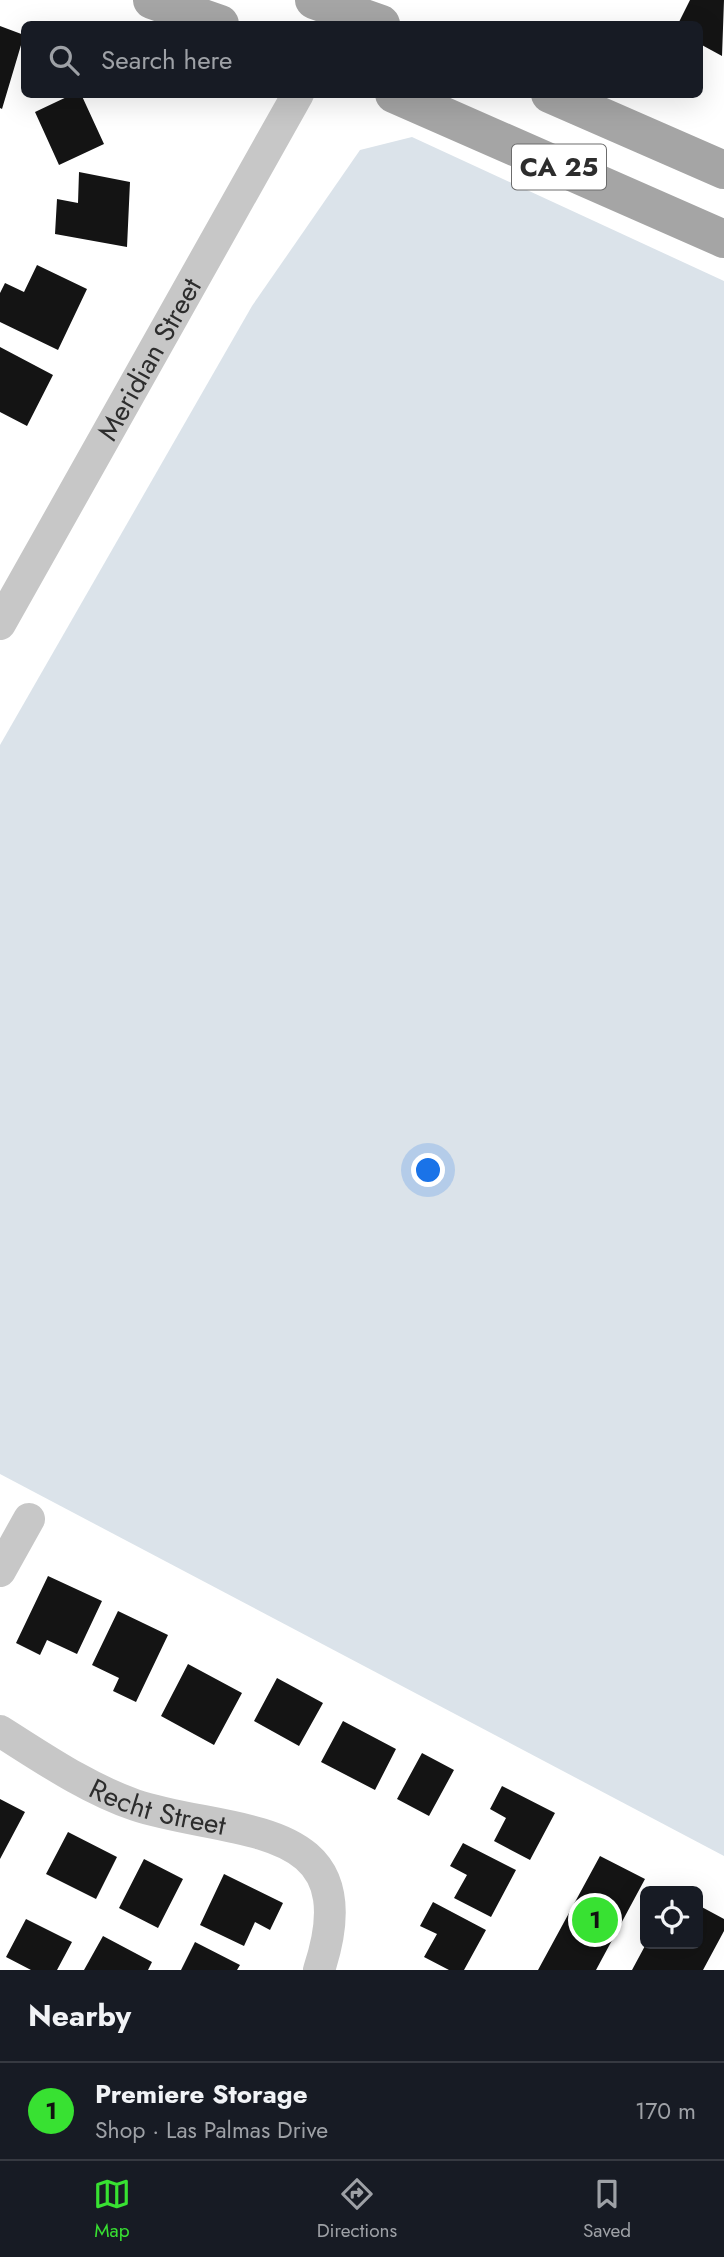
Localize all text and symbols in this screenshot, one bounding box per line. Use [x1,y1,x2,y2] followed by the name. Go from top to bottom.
[21,21,703,98] search box
[45,41,83,79] icon: search
[101,41,233,79] text: Search here
[512,144,606,190] road number: CA 25
[87,270,212,448] street label: Meridian Street
[411,1153,445,1187] your location
[82,1768,230,1846] street label: Recht Street
[640,1886,703,1949] map controls
[640,1886,703,1949] button: locate
[572,1894,618,1946] pin: 1
[28,1994,131,2037] text: Nearby
[95,2075,308,2113] text: Premiere Storage
[45,2094,57,2128] text: 1
[635,2094,696,2128] text: 170 m
[95,2113,328,2147] text: Shop · Las Palmas Drive
[93,2175,131,2244] tab: Map
[317,2175,397,2244] tab: Directions
[583,2175,631,2244] tab: Saved

